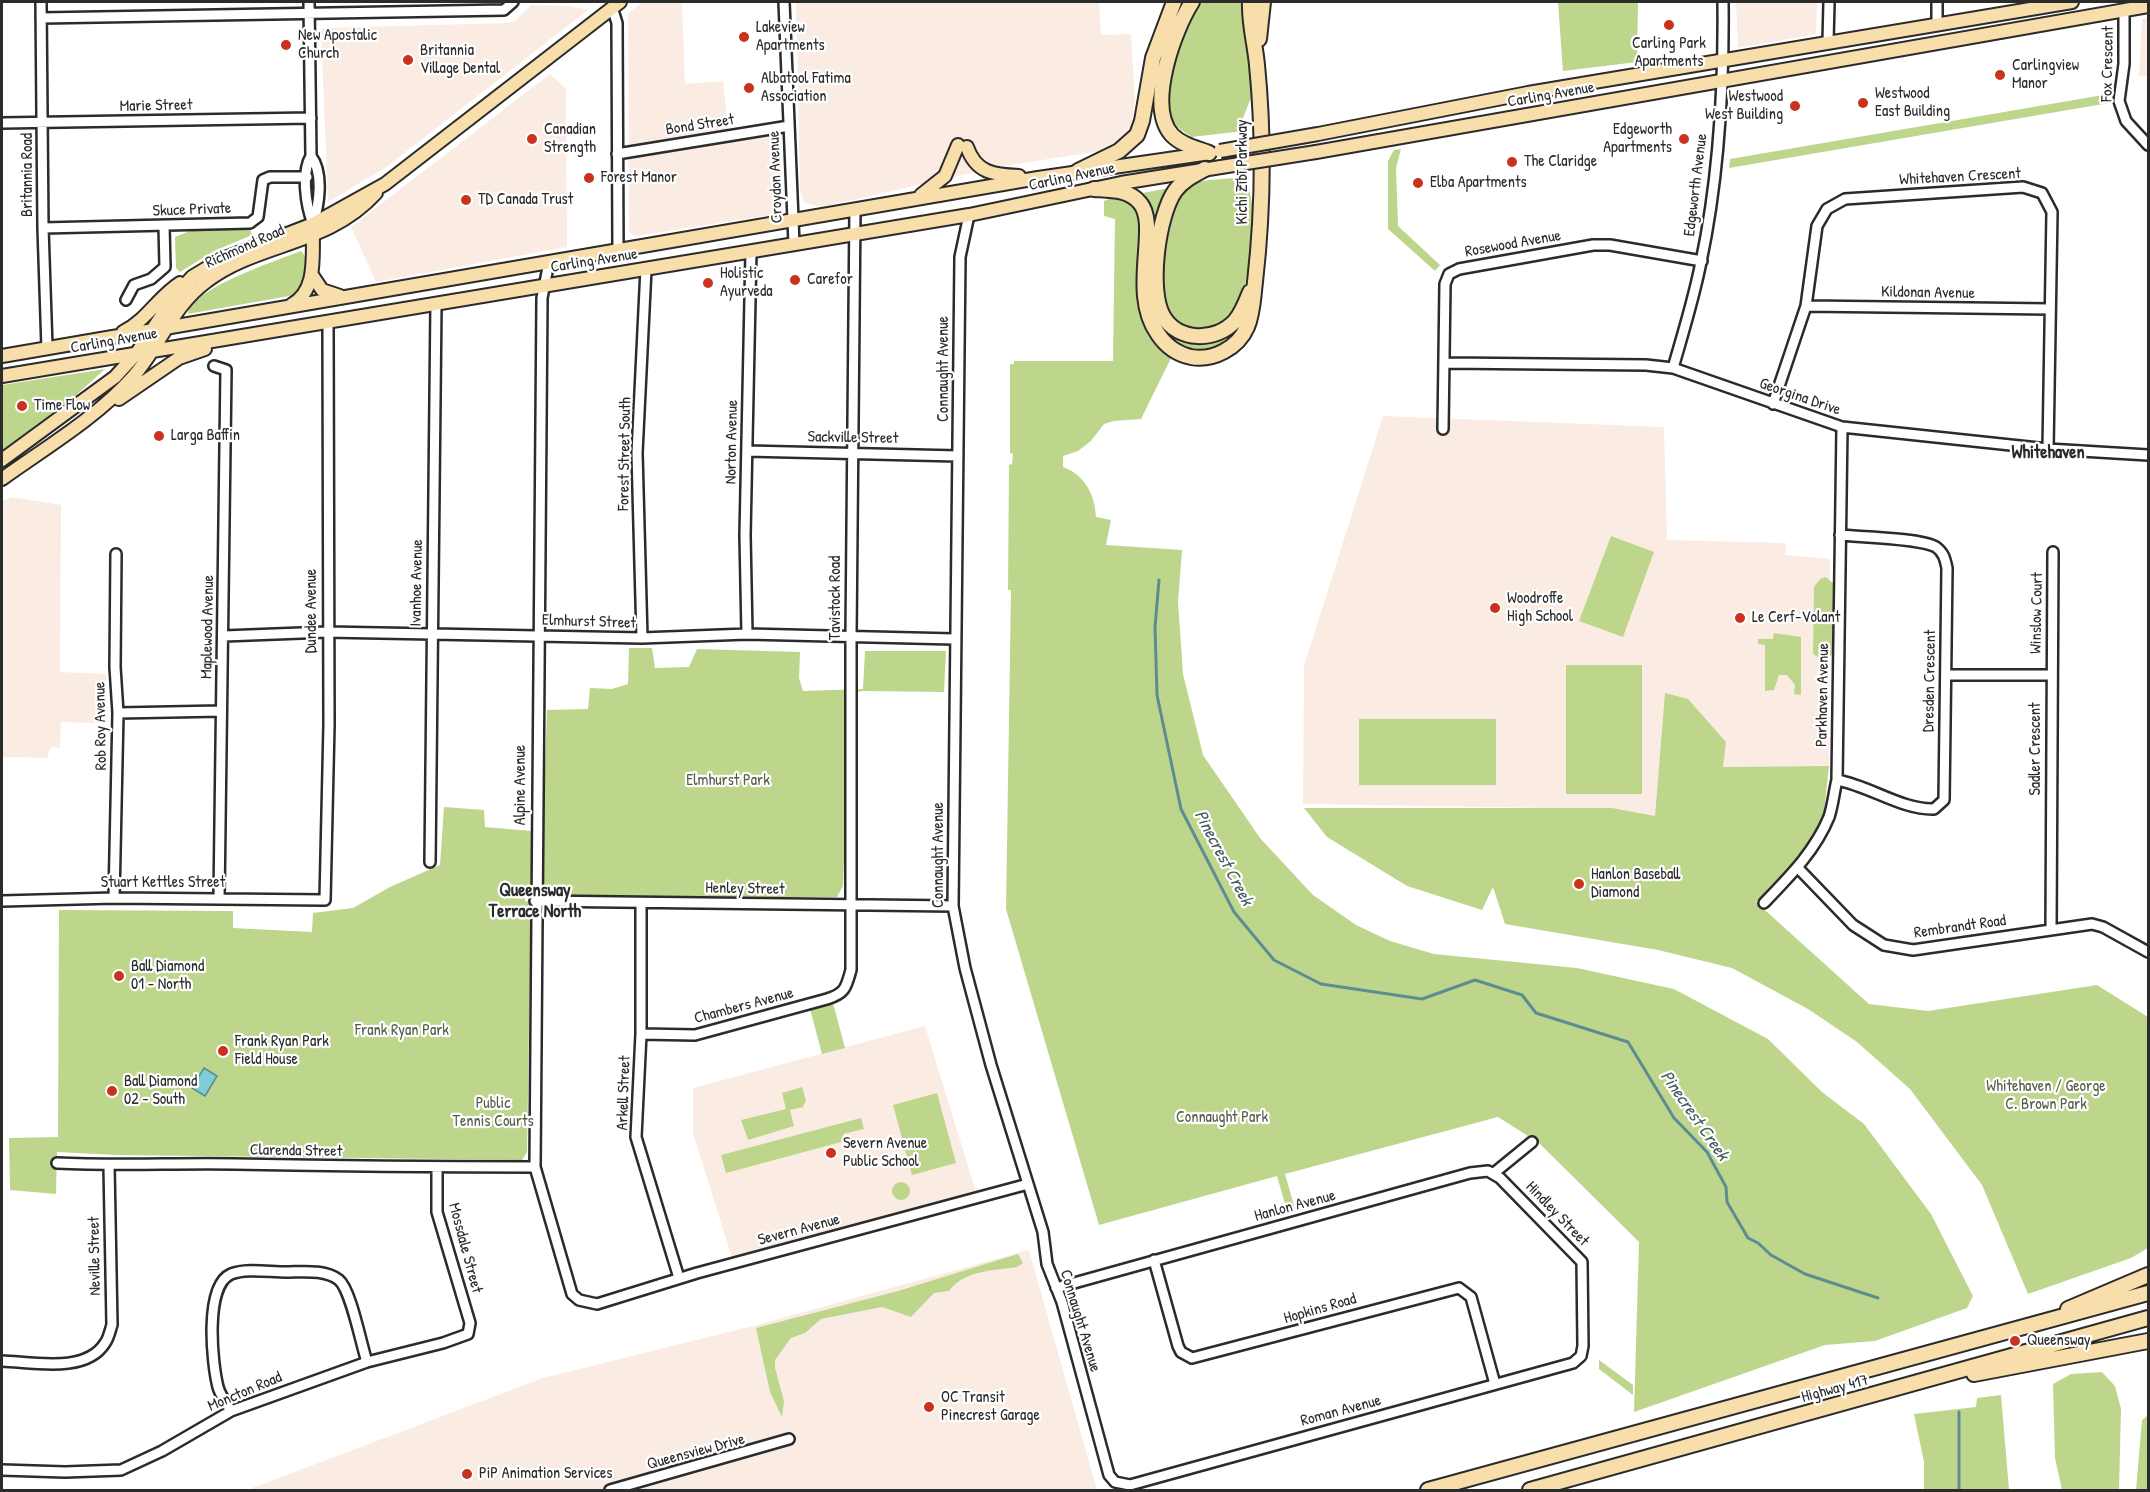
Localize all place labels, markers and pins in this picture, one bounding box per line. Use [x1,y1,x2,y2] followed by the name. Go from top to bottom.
[756,18,825,56] place label: Lakeview Apartments
[1662,18,1676,32] marker: Carling Park Apartments
[298,26,377,64] place label: New Apostalic Church
[737,30,751,44] marker: Lakeview Apartments
[1632,34,1706,72] place label: Carling Park Apartments
[279,38,293,52] marker: New Apostalic Church
[420,41,500,79] place label: Britannia Village Dental
[401,53,415,67] marker: Britannia Village Dental
[2012,56,2079,94] place label: Carlingview Manor
[1993,68,2007,82] marker: Carlingview Manor
[761,69,851,107] place label: Albatool Fatima Association
[742,81,756,95] marker: Albatool Fatima Association
[1875,84,1950,122] place label: Westwood East Building
[1705,87,1783,125] place label: Westwood West Building
[1856,96,1870,110] marker: Westwood East Building
[1788,99,1802,113] marker: Westwood West Building
[544,120,596,158] place label: Canadian Strength
[1603,120,1672,158] place label: Edgeworth Apartments
[525,132,539,146] marker: Canadian Strength
[1677,132,1691,146] marker: Edgeworth Apartments
[1524,152,1597,172] place label: The Claridge
[1505,155,1519,169] marker: The Claridge
[601,168,677,188] place label: Forest Manor
[582,171,596,185] marker: Forest Manor
[1430,173,1527,193] place label: Elba Apartments
[1411,176,1425,190] marker: Elba Apartments
[478,190,573,210] place label: TD Canada Trust
[459,193,473,207] marker: TD Canada Trust
[720,264,772,302] place label: Holistic Ayurveda
[807,270,853,290] place label: Carefor
[788,273,802,287] marker: Carefor
[701,276,715,290] marker: Holistic Ayurveda
[34,396,90,416] place label: Time Flow
[15,399,29,413] marker: Time Flow
[171,426,240,446] place label: Larga Baffin
[152,429,166,443] marker: Larga Baffin
[1507,589,1573,627] place label: Woodroffe High School
[1488,601,1502,615] marker: Woodroffe High School
[1752,608,1840,628] place label: Le Cerf-Volant
[1733,611,1747,625] marker: Le Cerf-Volant
[1591,865,1680,903] place label: Hanlon Baseball Diamond
[1572,877,1586,891] marker: Hanlon Baseball Diamond
[131,957,204,995] place label: Ball Diamond 01 - North
[112,969,126,983] marker: Ball Diamond 01 - North
[235,1032,329,1070] place label: Frank Ryan Park Field House
[216,1044,230,1058] marker: Frank Ryan Park Field House
[124,1072,197,1110] place label: Ball Diamond 02 - South
[105,1084,119,1098] marker: Ball Diamond 02 - South
[843,1134,927,1172] place label: Severn Avenue Public School
[824,1146,838,1160] marker: Severn Avenue Public School
[2027,1331,2090,1351] place label: Queensway
[2008,1334,2022,1348] marker: Queensway
[941,1388,1040,1426] place label: OC Transit Pinecrest Garage
[922,1400,936,1414] marker: OC Transit Pinecrest Garage
[479,1464,612,1484] place label: PiP Animation Services
[460,1467,474,1481] marker: PiP Animation Services

